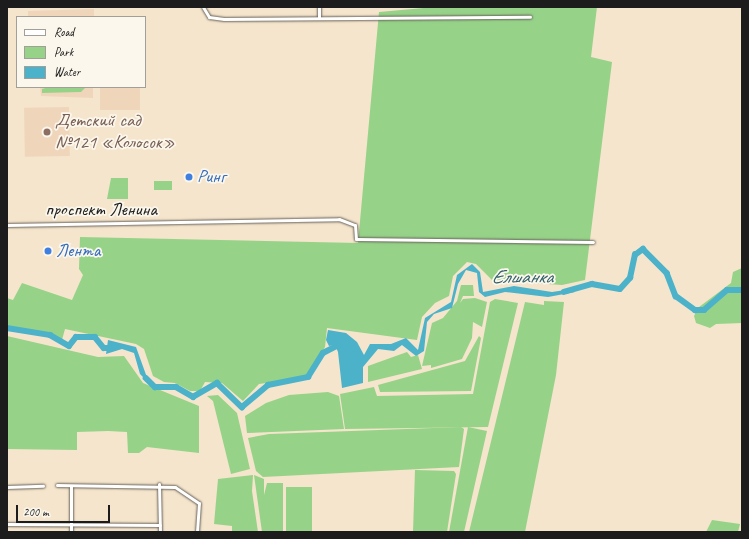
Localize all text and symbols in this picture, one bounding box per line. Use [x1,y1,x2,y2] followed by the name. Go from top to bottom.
[16,16,146,88] legend
[54,24,74,40] text: Road
[54,44,73,60] text: Park
[54,64,80,80] text: Water
[55,110,175,154] place label: Детский сад №121 «Колосок»
[42,127,52,137] marker: Детский сад №121 «Колосок»
[197,166,225,188] place label: Ринг
[184,172,194,182] marker: Ринг
[44,199,158,221] street label: проспект Ленина
[56,240,100,262] place label: Лента
[43,246,53,256] marker: Лента
[491,264,553,288] water label: Елшанка
[18,497,112,523] scale bar
[23,504,49,520] text: 200 m

